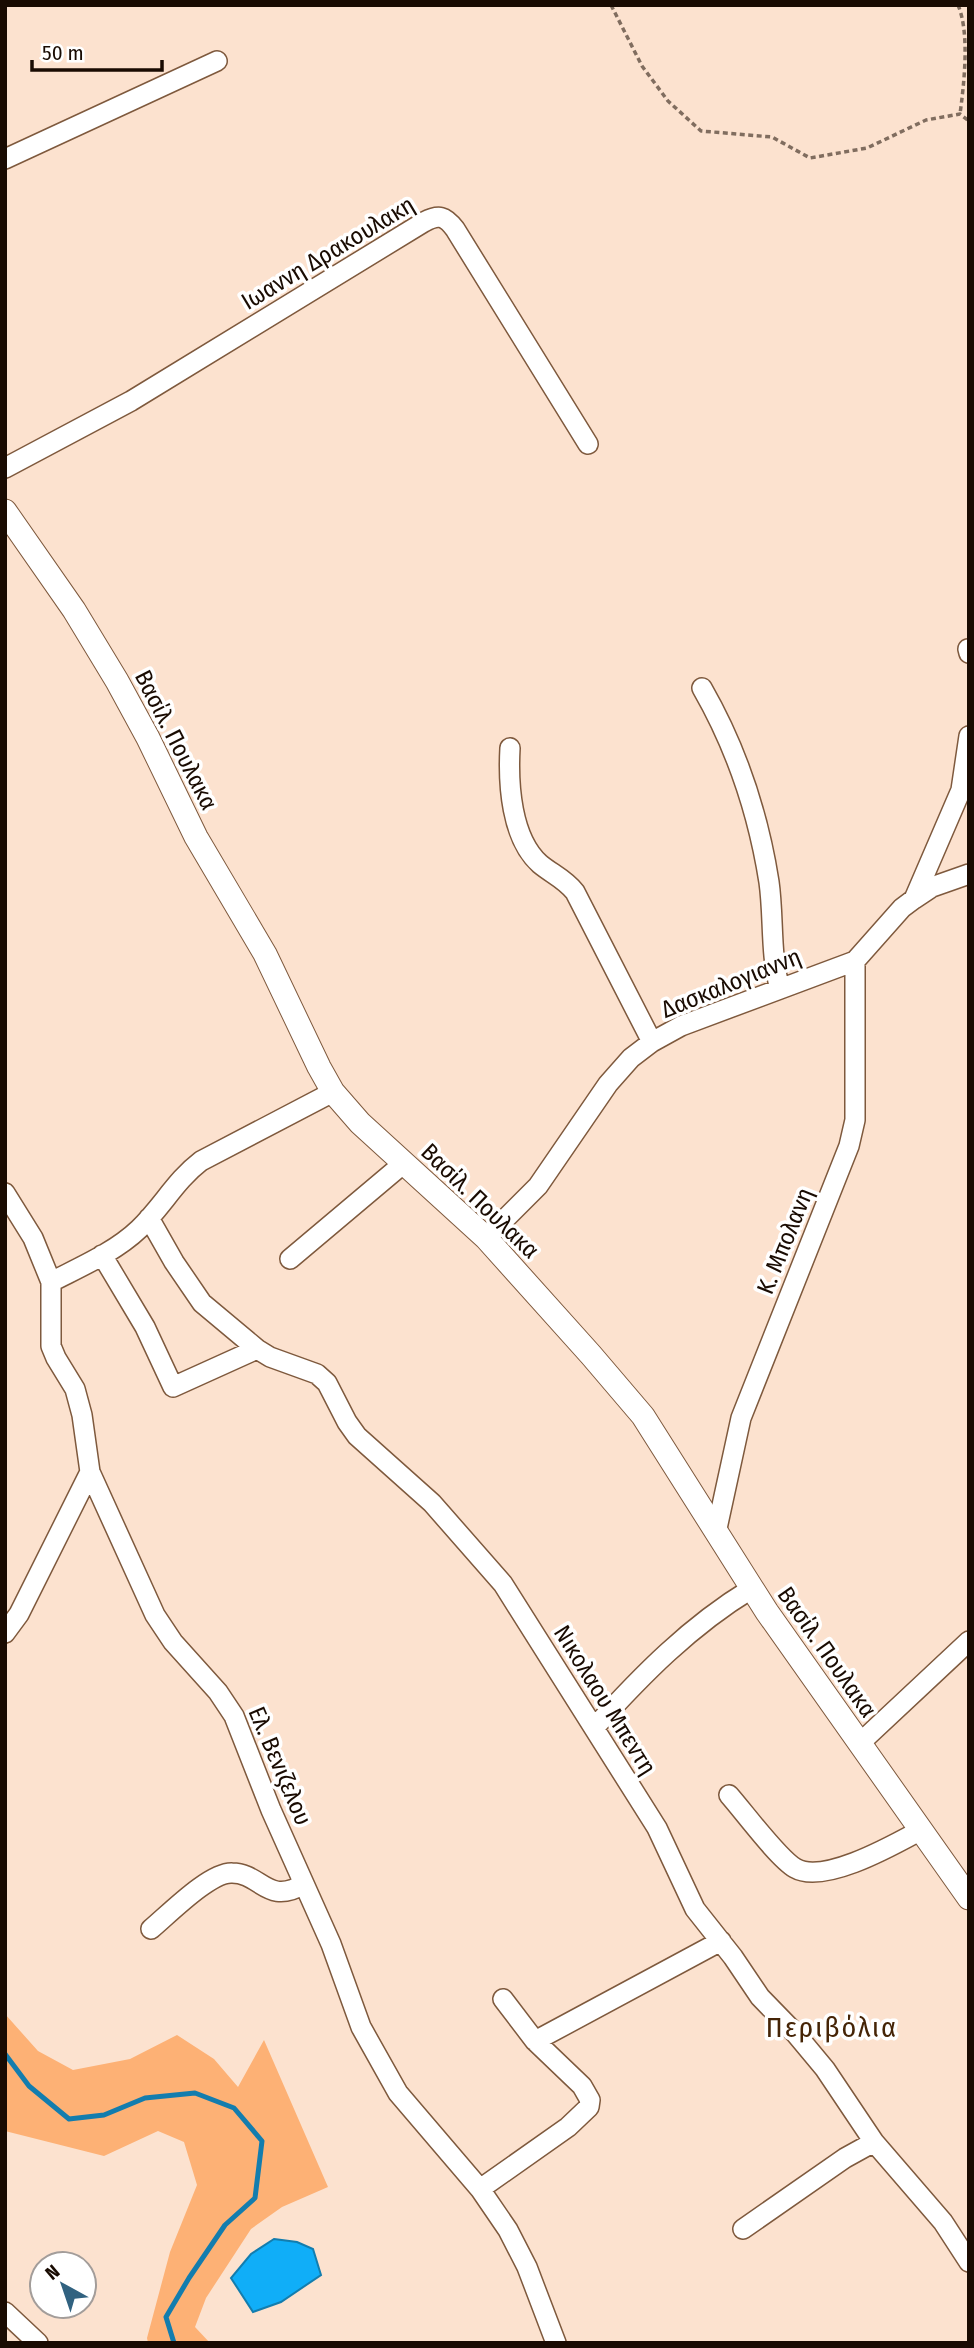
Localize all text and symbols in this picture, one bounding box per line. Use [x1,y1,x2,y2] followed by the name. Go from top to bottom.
[32,28,161,72] scale bar
[42,40,84,66] text: 50 m
[236,190,420,316] street label: Ιωαννη Δρακουλακη
[129,665,223,815] street label: Βασίλ. Πουλακα
[657,942,805,1024] street label: Δασκαλογιαννη
[415,1138,545,1264] street label: Βασίλ. Πουλακα
[751,1184,819,1298] street label: Κ. Μπολανη
[772,1581,882,1723] street label: Βασίλ. Πουλακα
[548,1620,662,1780] street label: Νικολαου Μπεντη
[242,1702,318,1830] street label: Ελ. Βενιζελου
[766,2011,898,2044] district label: Περιβόλια
[28,2250,98,2320] north arrow
[41,2260,64,2285] text: N

